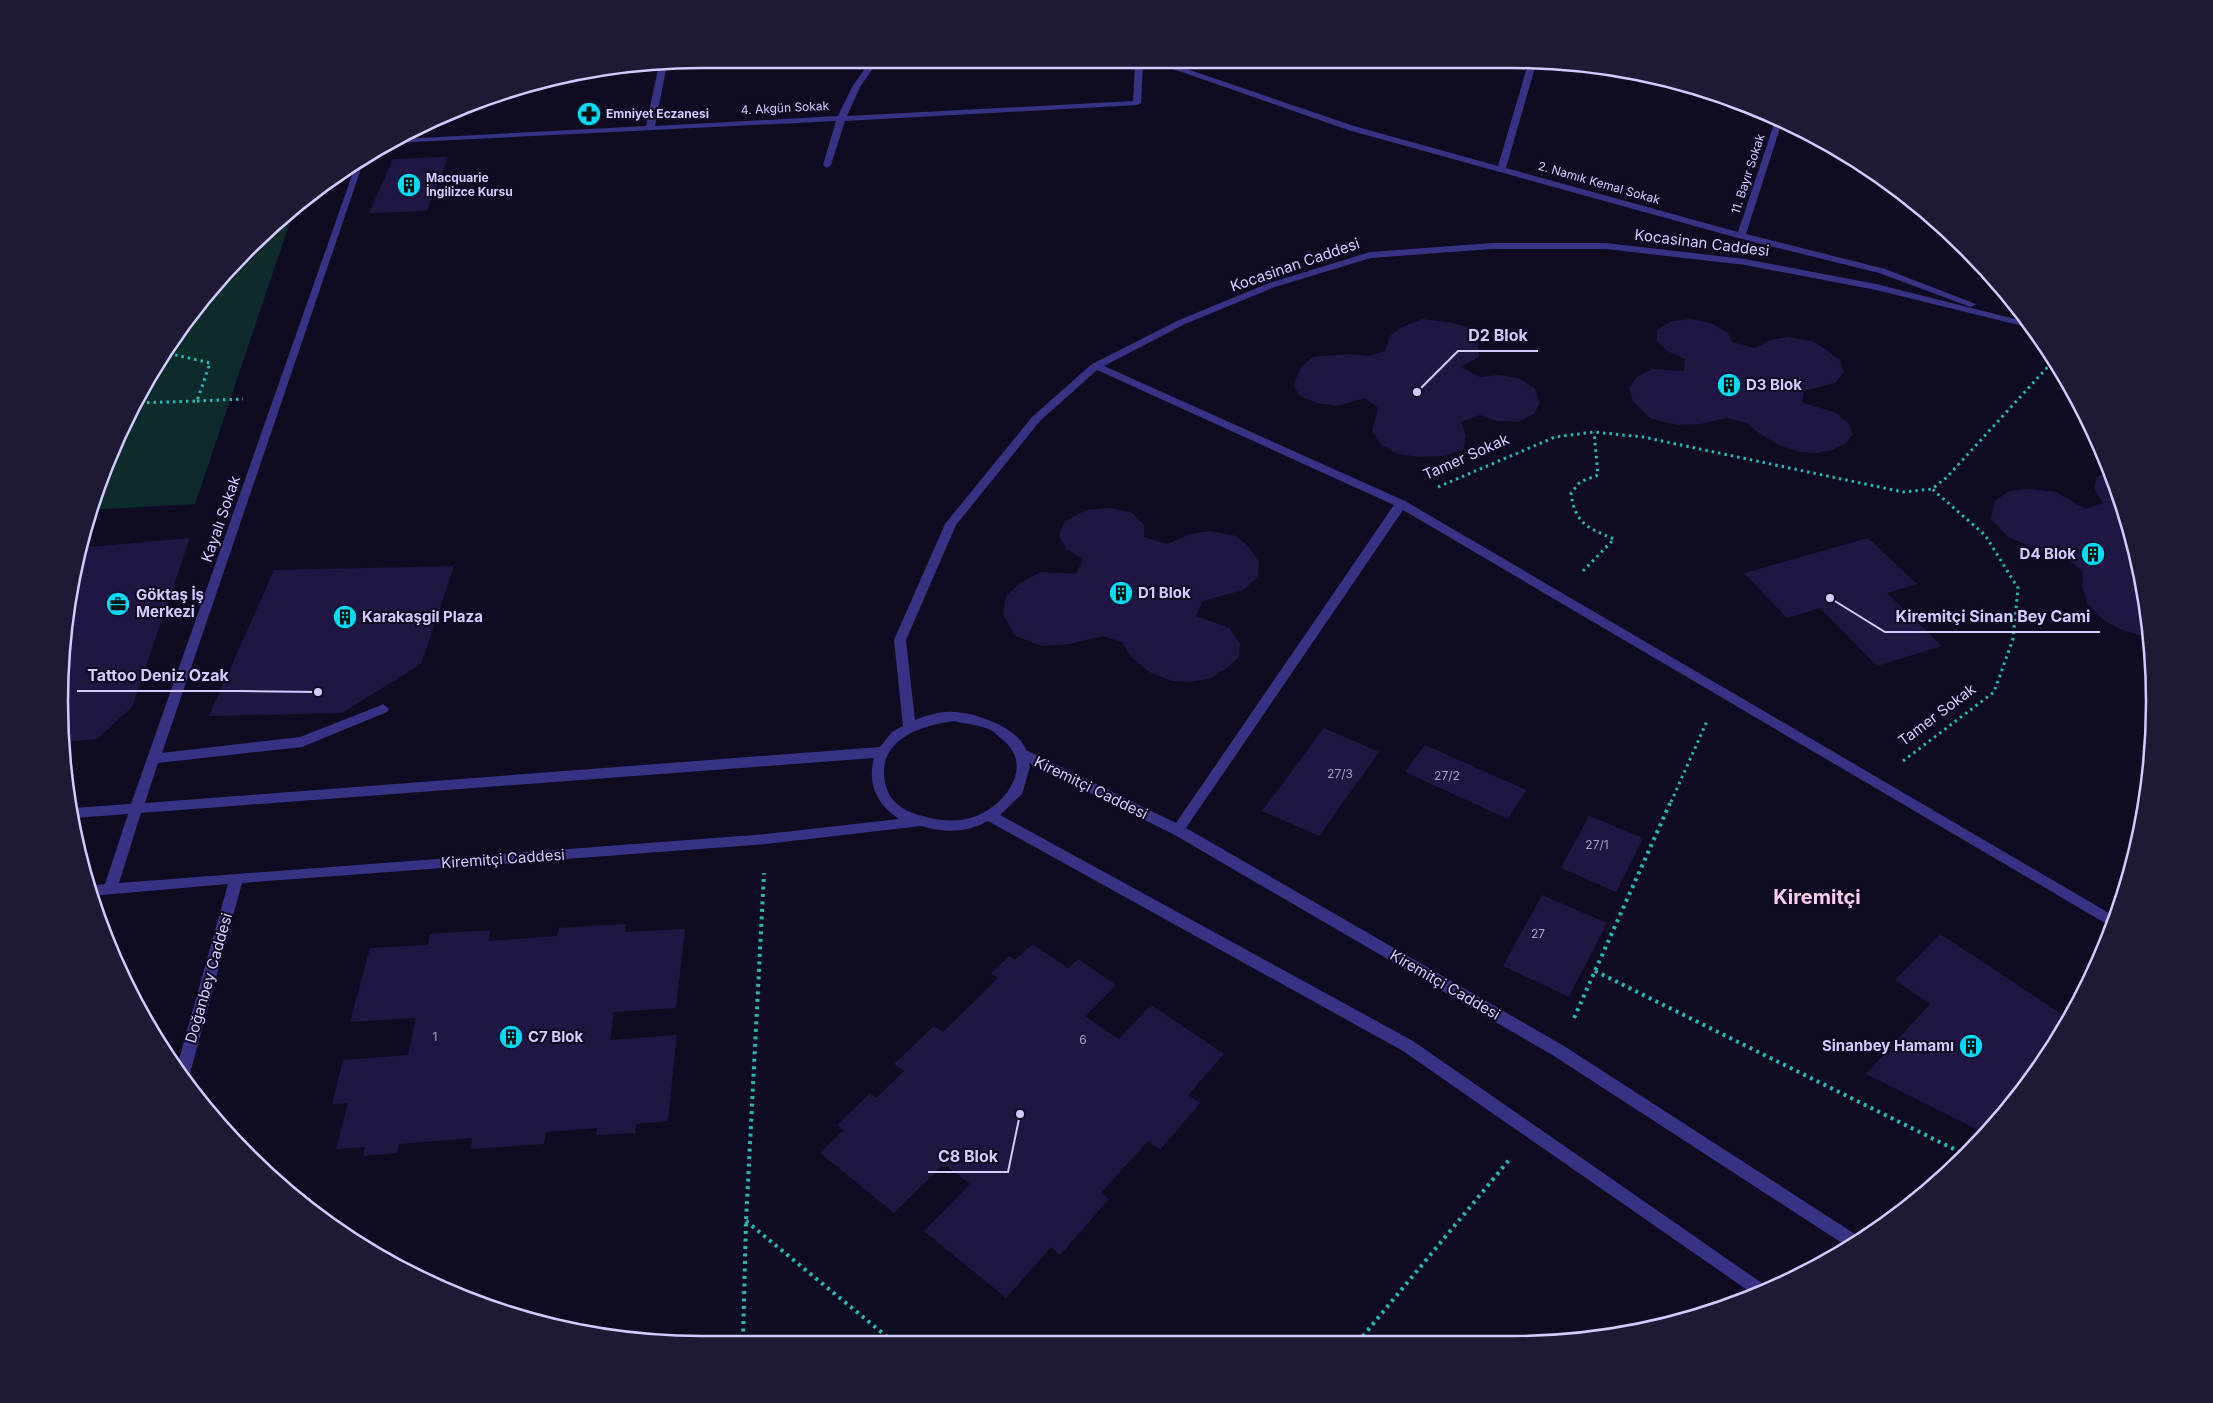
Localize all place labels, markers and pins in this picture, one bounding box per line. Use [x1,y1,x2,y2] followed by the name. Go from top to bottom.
[576,101,602,127] pharmacy icon: Emniyet Eczanesi
[606,106,709,121] place label: Emniyet Eczanesi
[426,170,513,199] place label: Macquarie İngilizce Kursu
[396,172,422,198] building icon: Macquarie İngilizce Kursu
[1458,320,1538,351] callout: D2 Blok
[1716,372,1742,398] building icon: D3 Blok
[1746,375,1802,394] place label: D3 Blok
[2080,541,2106,567] building icon: D4 Blok
[2020,544,2076,563] place label: D4 Blok
[1108,580,1134,606] building icon: D1 Blok
[1138,583,1191,602] place label: D1 Blok
[136,585,204,621] place label: Göktaş İş Merkezi
[105,591,131,617] office icon: Göktaş İş Merkezi
[1885,601,2100,632] callout: Kiremitçi Sinan Bey Cami
[332,604,358,630] building icon: Karakaşgil Plaza
[362,607,483,626] place label: Karakaşgil Plaza
[77,660,239,691] callout: Tattoo Deniz Ozak
[498,1024,524,1050] building icon: C7 Blok
[528,1027,584,1046] place label: C7 Blok
[1958,1033,1984,1059] building icon: Sinanbey Hamamı
[1822,1036,1954,1055] place label: Sinanbey Hamamı
[928,1141,1008,1172] callout: C8 Blok

